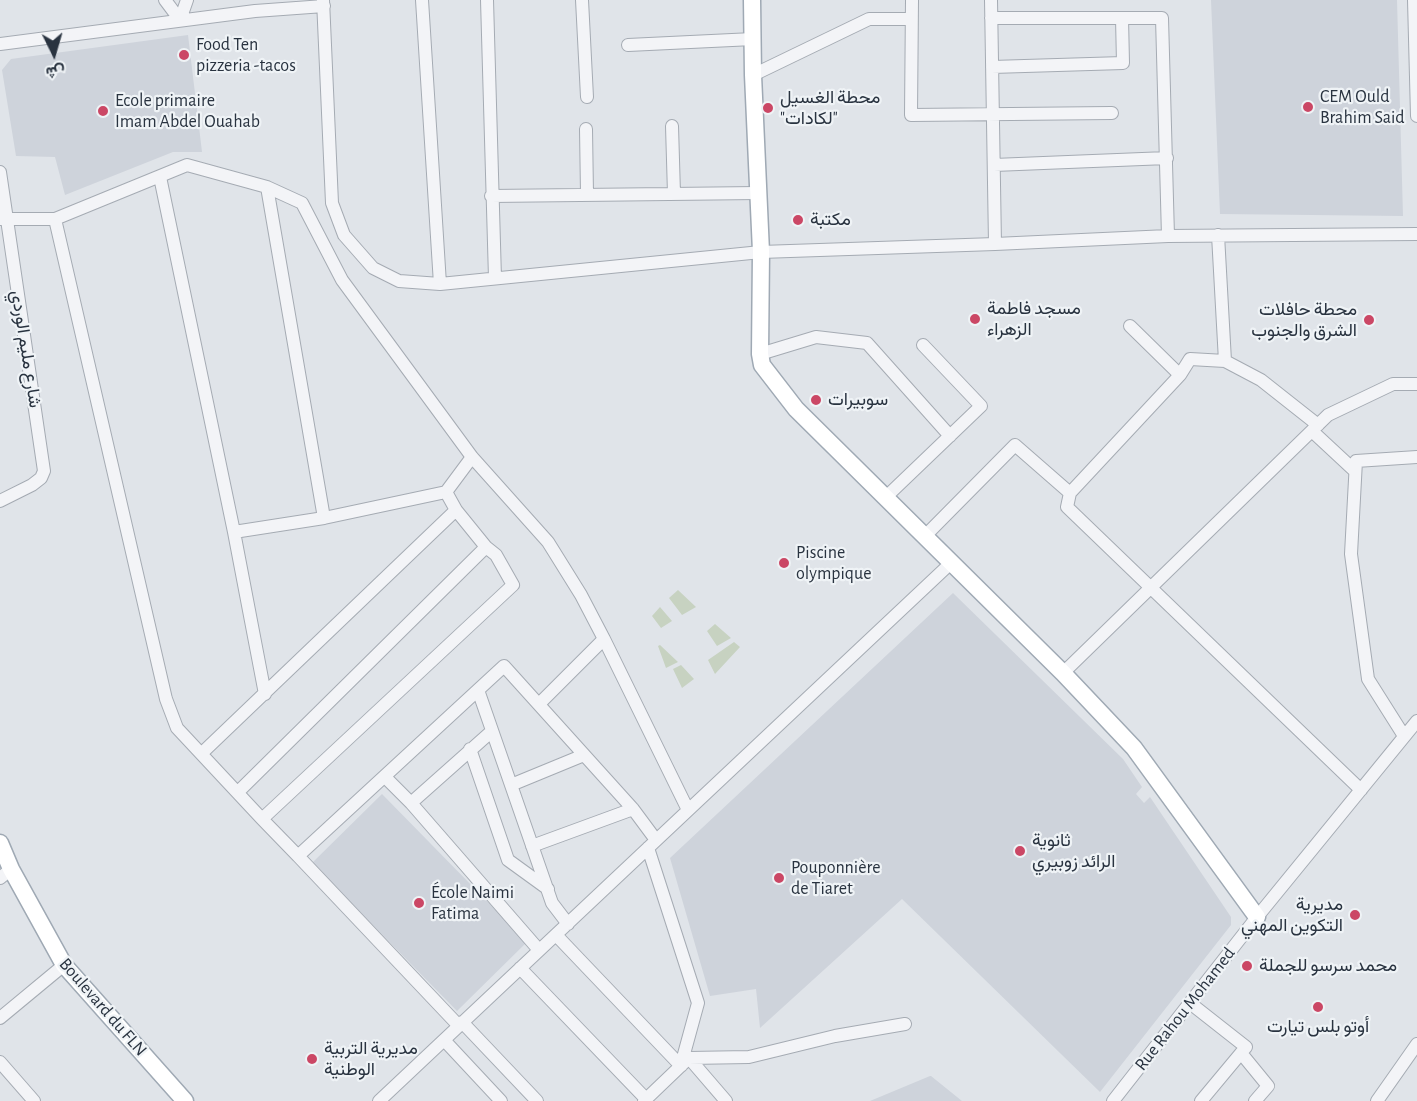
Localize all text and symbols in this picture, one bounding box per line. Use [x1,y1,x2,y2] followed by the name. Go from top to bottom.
[24,24,84,84] north arrow
[196,34,296,76] place label: Food Ten pizzeria -tacos
[177,48,191,62] marker: Food Ten pizzeria -tacos
[45,63,66,81] text: ش
[1320,86,1405,128] place label: CEM Ould Brahim Said
[780,87,880,130] place label: محطة الغسيل "لكادات"
[115,90,260,132] place label: Ecole primaire Imam Abdel Ouahab
[1301,100,1315,114] marker: CEM Ould Brahim Said
[761,101,775,115] marker: محطة الغسيل "لكادات"
[96,104,110,118] marker: Ecole primaire Imam Abdel Ouahab
[810,209,851,231] place label: مكتبة
[791,213,805,227] marker: مكتبة
[6,289,46,409] street label: شارع مليم الوردي
[987,298,1081,340] place label: مسجد فاطمة الزهراء
[1251,299,1357,342] place label: محطة حافلات الشرق والجنوب
[968,312,982,326] marker: مسجد فاطمة الزهراء
[1362,313,1376,327] marker: محطة حافلات الشرق والجنوب
[828,389,888,411] place label: سوبيرات
[809,393,823,407] marker: سوبيرات
[796,542,872,584] place label: Piscine olympique
[777,556,791,570] marker: Piscine olympique
[1032,830,1115,872] place label: ثانوية الرائد زوبيري
[1013,844,1027,858] marker: ثانوية الرائد زوبيري
[791,857,881,900] place label: Pouponnière de Tiaret
[772,871,786,885] marker: Pouponnière de Tiaret
[431,882,514,924] place label: École Naimi Fatima
[1241,894,1343,936] place label: مديرية التكوين المهني
[412,896,426,910] marker: École Naimi Fatima
[1348,908,1362,922] marker: مديرية التكوين المهني
[1130,943,1240,1075] street label: Rue Rahou Mohamed
[55,954,151,1060] street label: Boulevard du FLN
[1259,955,1397,977] place label: محمد سرسو للجملة
[1240,959,1254,973] marker: محمد سرسو للجملة
[1311,1000,1325,1014] marker: أوتو بلس تيارت
[1267,1016,1369,1038] place label: أوتو بلس تيارت
[324,1038,418,1080] place label: مديرية التربية الوطنية
[305,1052,319,1066] marker: مديرية التربية الوطنية

